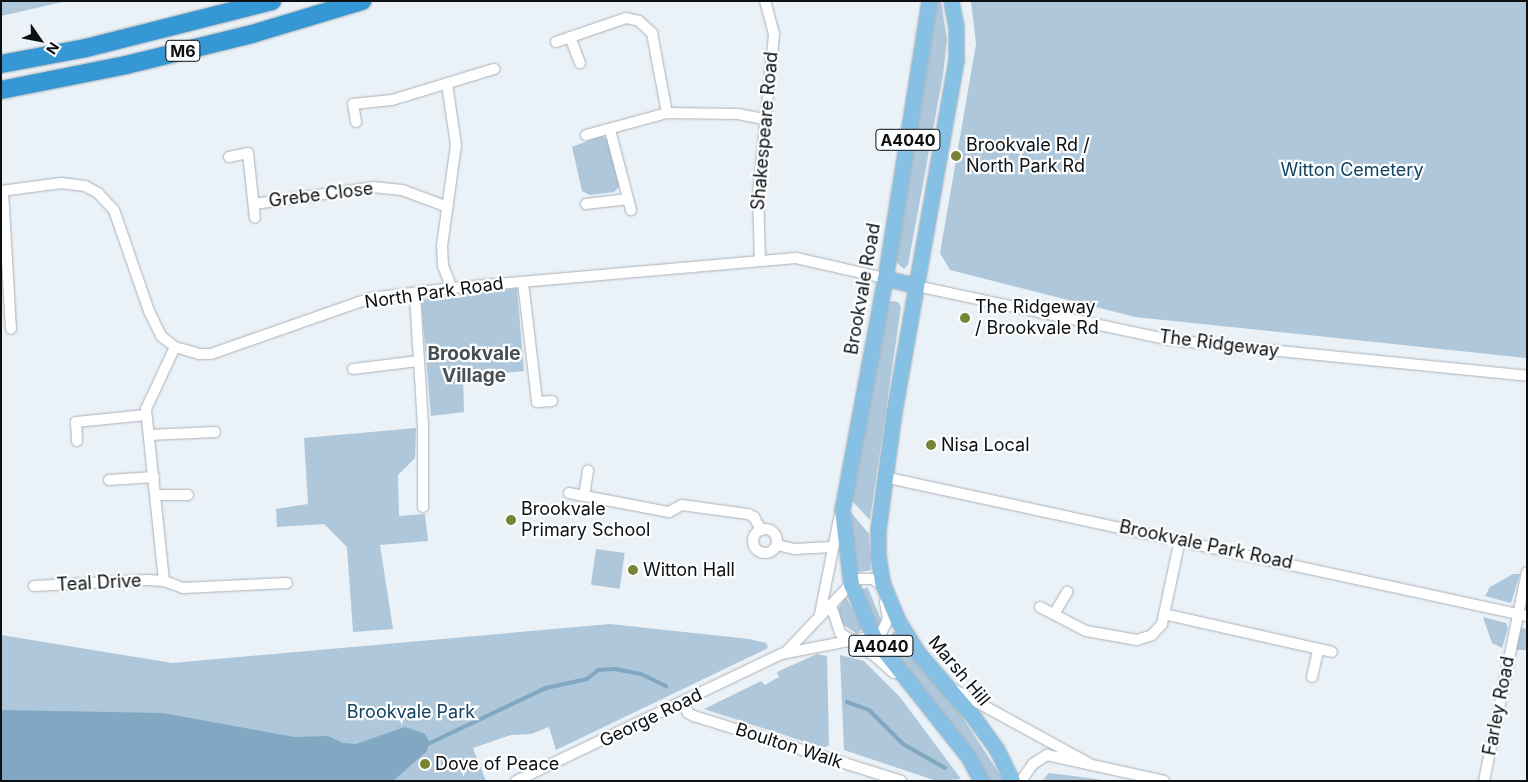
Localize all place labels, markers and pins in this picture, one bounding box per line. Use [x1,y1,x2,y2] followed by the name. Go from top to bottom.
[966,135,1090,178] place label: Brookvale Rd / North Park Rd
[950,150,962,162] marker: Brookvale Rd / North Park Rd
[975,297,1099,340] place label: The Ridgeway / Brookvale Rd
[959,312,971,324] marker: The Ridgeway / Brookvale Rd
[941,434,1029,456] place label: Nisa Local
[925,439,937,451] marker: Nisa Local
[521,499,650,542] place label: Brookvale Primary School
[505,514,517,526] marker: Brookvale Primary School
[643,559,735,581] place label: Witton Hall
[627,564,639,576] marker: Witton Hall
[435,753,559,775] place label: Dove of Peace
[419,758,431,770] marker: Dove of Peace

